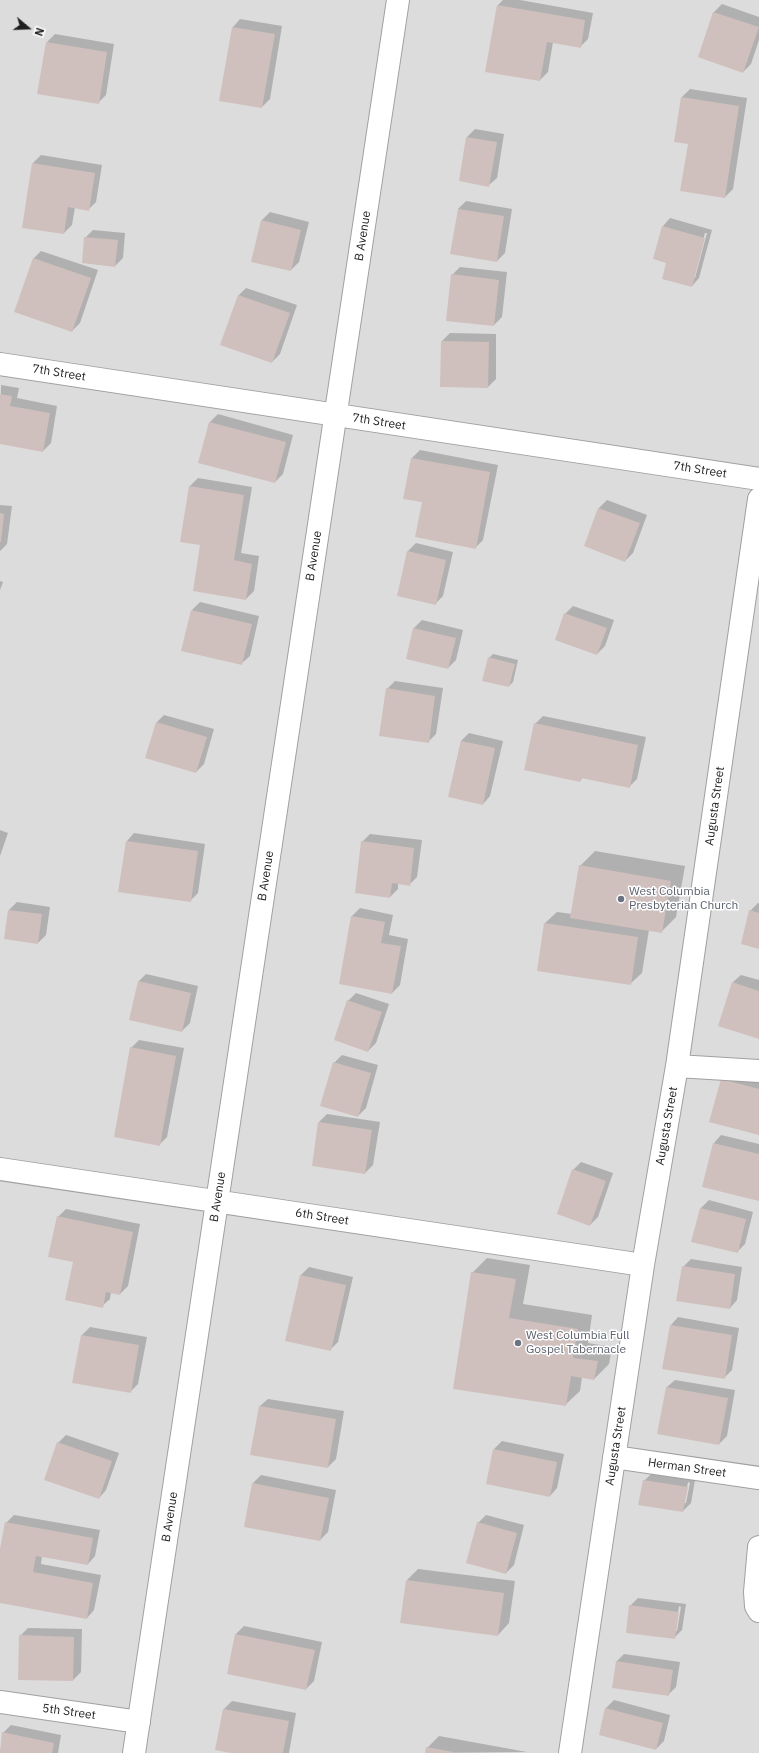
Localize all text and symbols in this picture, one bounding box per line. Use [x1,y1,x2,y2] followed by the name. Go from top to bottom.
[8,8,48,48] north arrow
[31,26,47,38] text: N
[352,210,374,262] street label: B Avenue
[31,362,87,384] street label: 7th Street
[351,411,407,433] street label: 7th Street
[672,459,728,481] street label: 7th Street
[303,530,325,582] street label: B Avenue
[702,766,728,846] street label: Augusta Street
[255,850,277,902] street label: B Avenue
[629,885,738,913] place label: West Columbia Presbyterian Church
[616,894,626,904] marker: West Columbia Presbyterian Church
[653,1085,681,1167] street label: Augusta Street
[207,1171,229,1223] street label: B Avenue
[294,1206,350,1228] street label: 6th Street
[526,1329,630,1357] place label: West Columbia Full Gospel Tabernacle
[513,1338,523,1348] marker: West Columbia Full Gospel Tabernacle
[603,1405,629,1487] street label: Augusta Street
[647,1455,727,1481] street label: Herman Street
[159,1491,181,1543] street label: B Avenue
[41,1701,97,1723] street label: 5th Street

